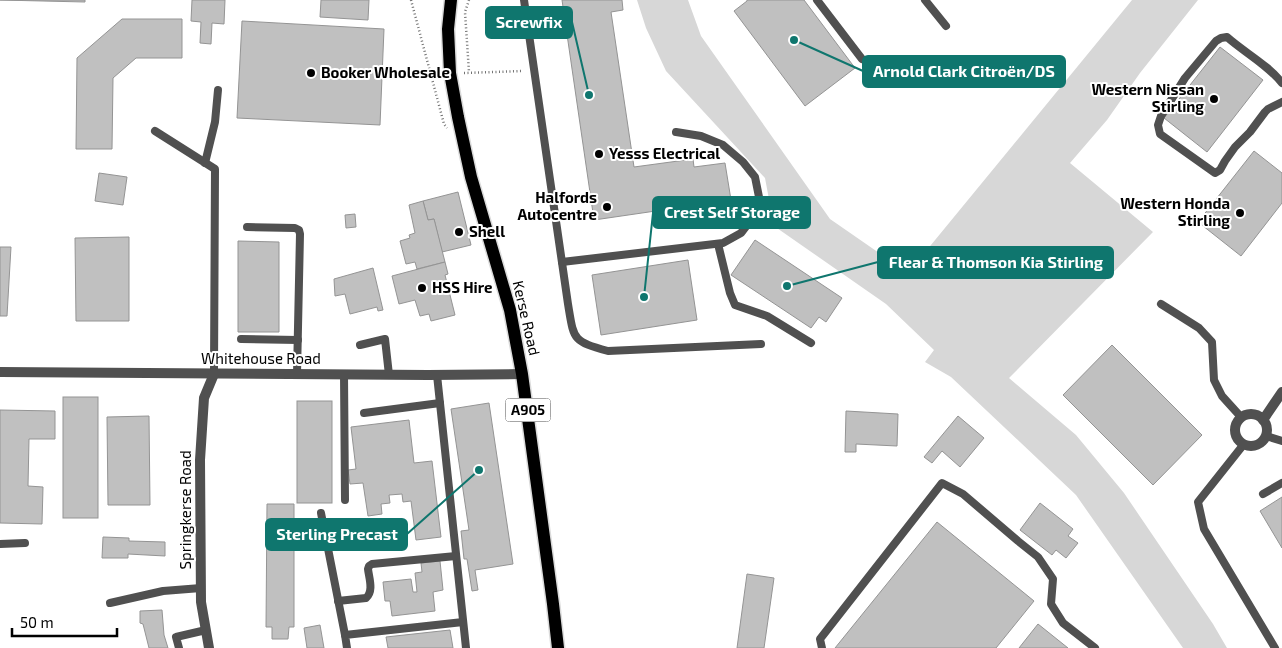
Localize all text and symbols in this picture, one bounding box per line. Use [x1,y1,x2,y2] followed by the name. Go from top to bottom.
[486,7,572,38] callout: Screwfix
[496,12,562,31] text: Screwfix
[863,56,1065,87] callout: Arnold Clark Citroën/DS
[873,61,1055,80] text: Arnold Clark Citroën/DS
[321,63,450,81] place label: Booker Wholesale
[305,67,317,79] marker: Booker Wholesale
[1091,80,1204,115] place label: Western Nissan Stirling
[1208,93,1220,105] marker: Western Nissan Stirling
[609,144,720,162] place label: Yesss Electrical
[593,148,605,160] marker: Yesss Electrical
[517,188,597,223] place label: Halfords Autocentre
[1120,194,1230,229] place label: Western Honda Stirling
[653,197,810,228] callout: Crest Self Storage
[601,201,613,213] marker: Halfords Autocentre
[664,202,800,221] text: Crest Self Storage
[1234,207,1246,219] marker: Western Honda Stirling
[469,222,505,240] place label: Shell
[453,226,465,238] marker: Shell
[878,247,1113,278] callout: Flear & Thomson Kia Stirling
[889,252,1104,271] text: Flear & Thomson Kia Stirling
[432,278,492,296] place label: HSS Hire
[510,279,544,357] street label: Kerse Road
[416,282,428,294] marker: HSS Hire
[201,349,321,367] street label: Whitehouse Road
[506,398,550,422] road number: A905
[176,451,194,569] street label: Springkerse Road
[266,519,407,550] callout: Sterling Precast
[276,524,398,543] text: Sterling Precast
[12,606,118,638] scale bar
[20,613,54,631] text: 50 m

